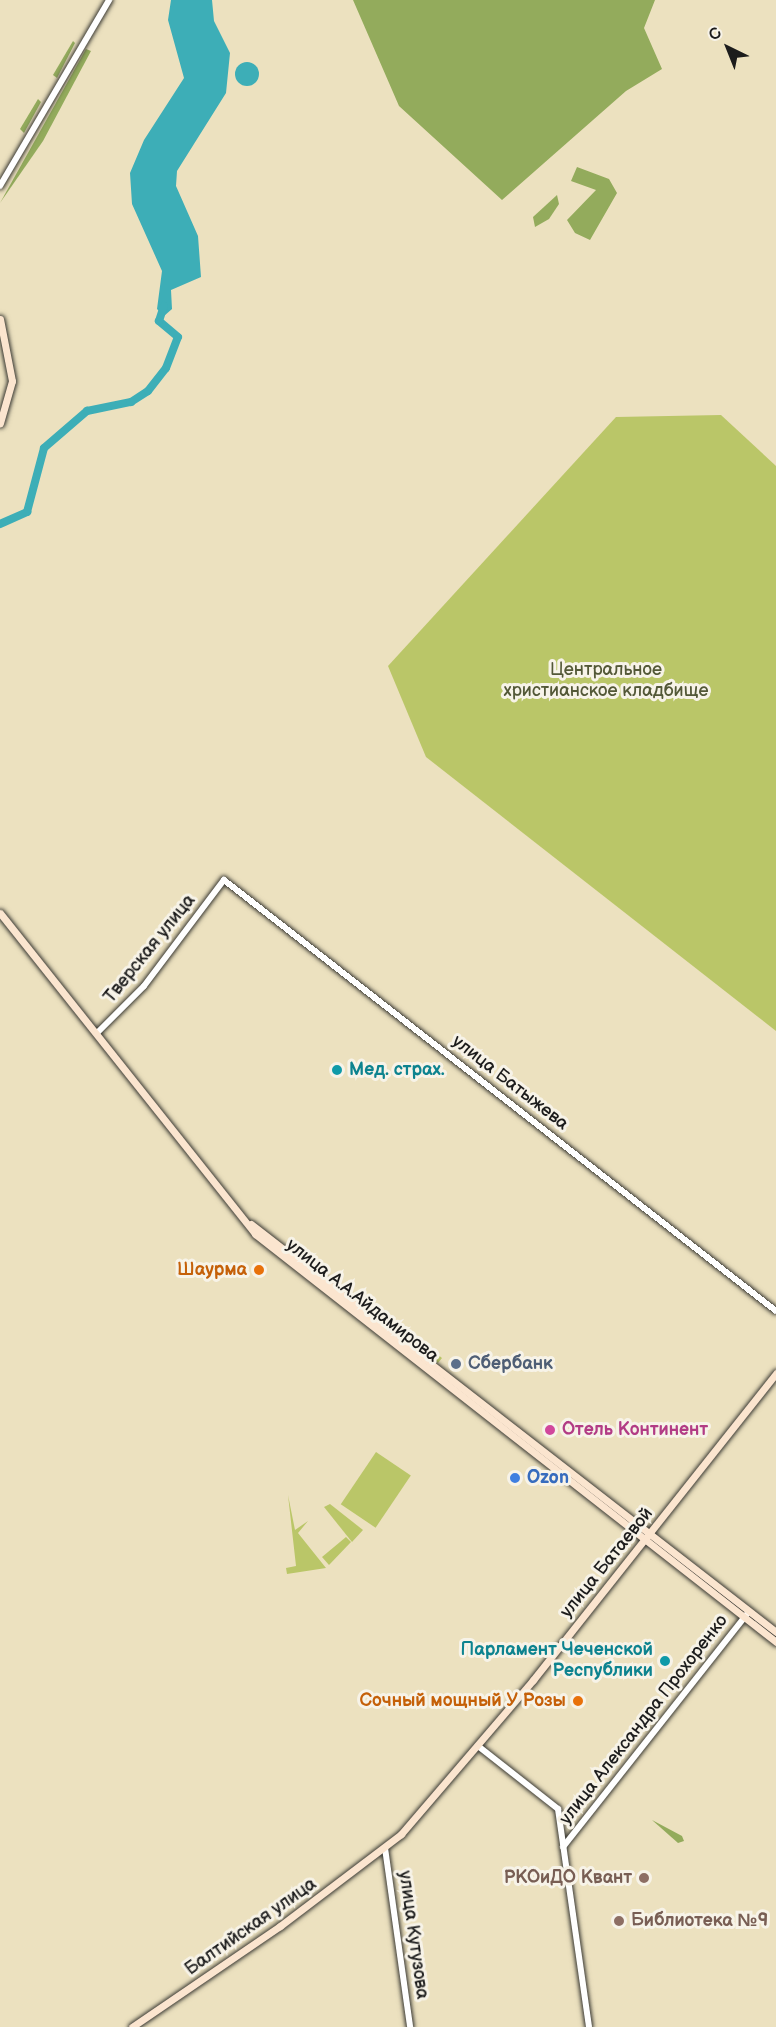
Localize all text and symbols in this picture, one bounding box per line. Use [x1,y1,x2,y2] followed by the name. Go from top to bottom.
[698,18,758,78] north arrow
[705,24,726,45] text: С
[504,660,708,702] park label: Центральное христианское кладбище
[100,890,200,1008] street label: Тверская улица
[448,1031,572,1135] street label: улица Батыжева
[349,1059,445,1081] place label: Мед. страх.
[330,1063,344,1077] marker: Мед. страх.
[281,1235,443,1367] street label: улица А.А.Айдамирова
[177,1259,247,1281] place label: Шаурма
[252,1263,266,1277] marker: Шаурма
[468,1353,553,1375] place label: Сбербанк
[449,1357,463,1371] marker: Сбербанк
[562,1419,708,1441] place label: Отель Континент
[543,1423,557,1437] marker: Отель Континент
[527,1467,569,1489] place label: Ozon
[508,1471,522,1485] marker: Ozon
[556,1504,658,1622] street label: улица Батаевой
[555,1611,733,1829] street label: улица Александра Прохоренко
[461,1640,653,1682] place label: Парламент Чеченской Республики
[658,1654,672,1668] marker: Парламент Чеченской Республики
[359,1690,566,1712] place label: Сочный мощный У Розы
[571,1694,585,1708] marker: Сочный мощный У Розы
[504,1867,632,1889] place label: РКОиДО Квант
[393,1869,433,2001] street label: улица Кутузова
[637,1871,651,1885] marker: РКОиДО Квант
[181,1874,321,1980] street label: Балтийская улица
[631,1910,768,1932] place label: Библиотека №9
[612,1914,626,1928] marker: Библиотека №9

